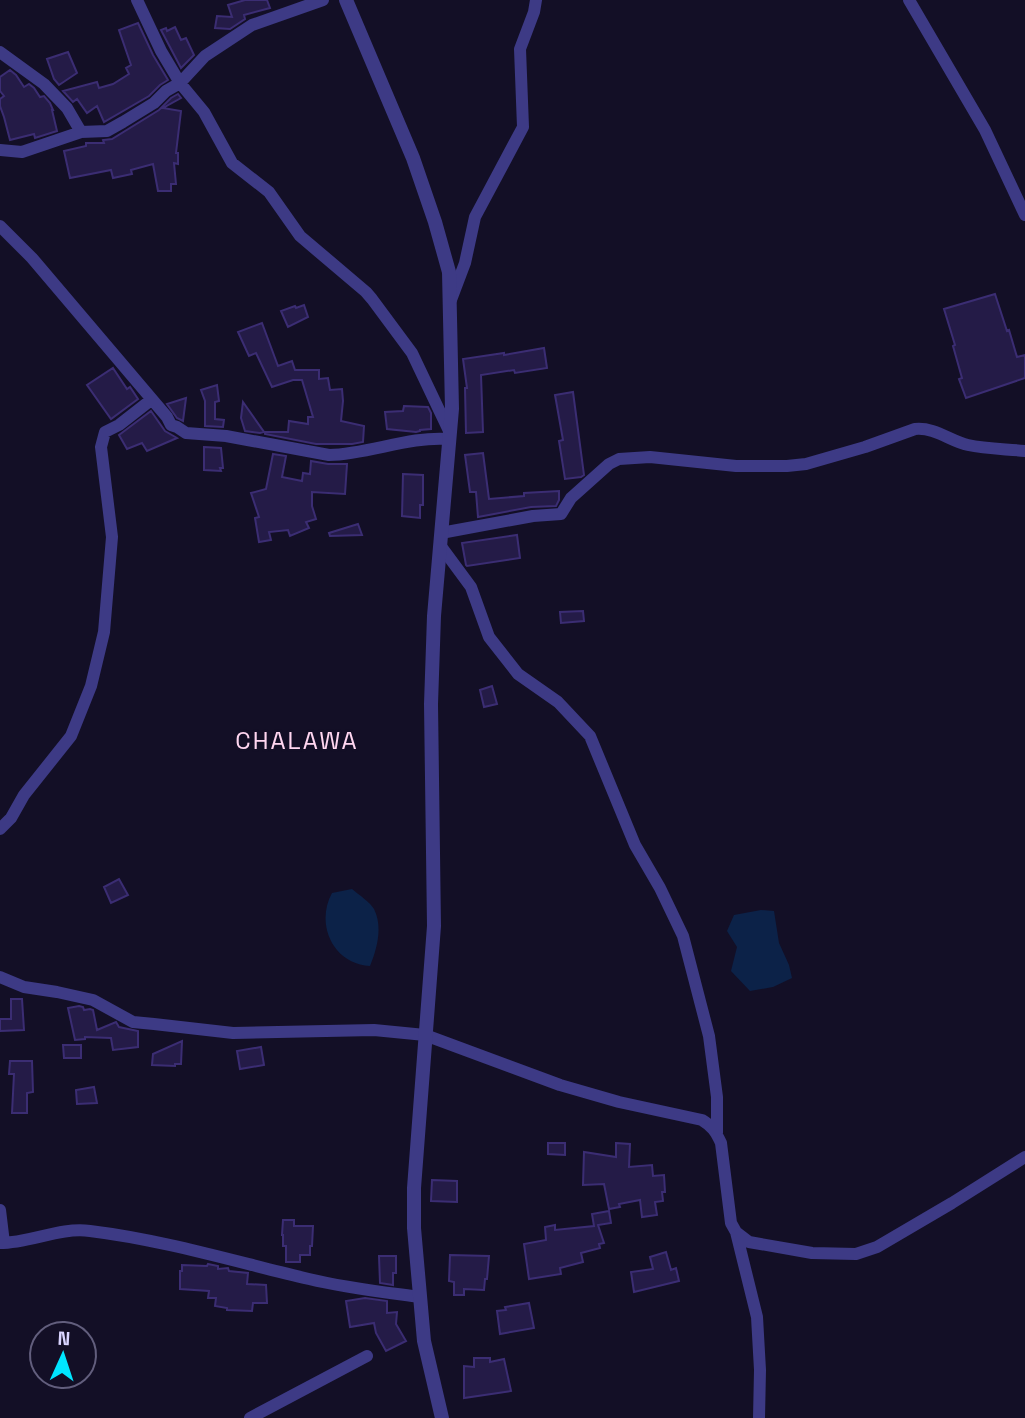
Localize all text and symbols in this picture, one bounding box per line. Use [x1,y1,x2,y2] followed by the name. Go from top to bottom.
[235,725,359,756] district label: CHALAWA
[28,1320,98,1390] north arrow
[57,1326,71,1351] text: N

